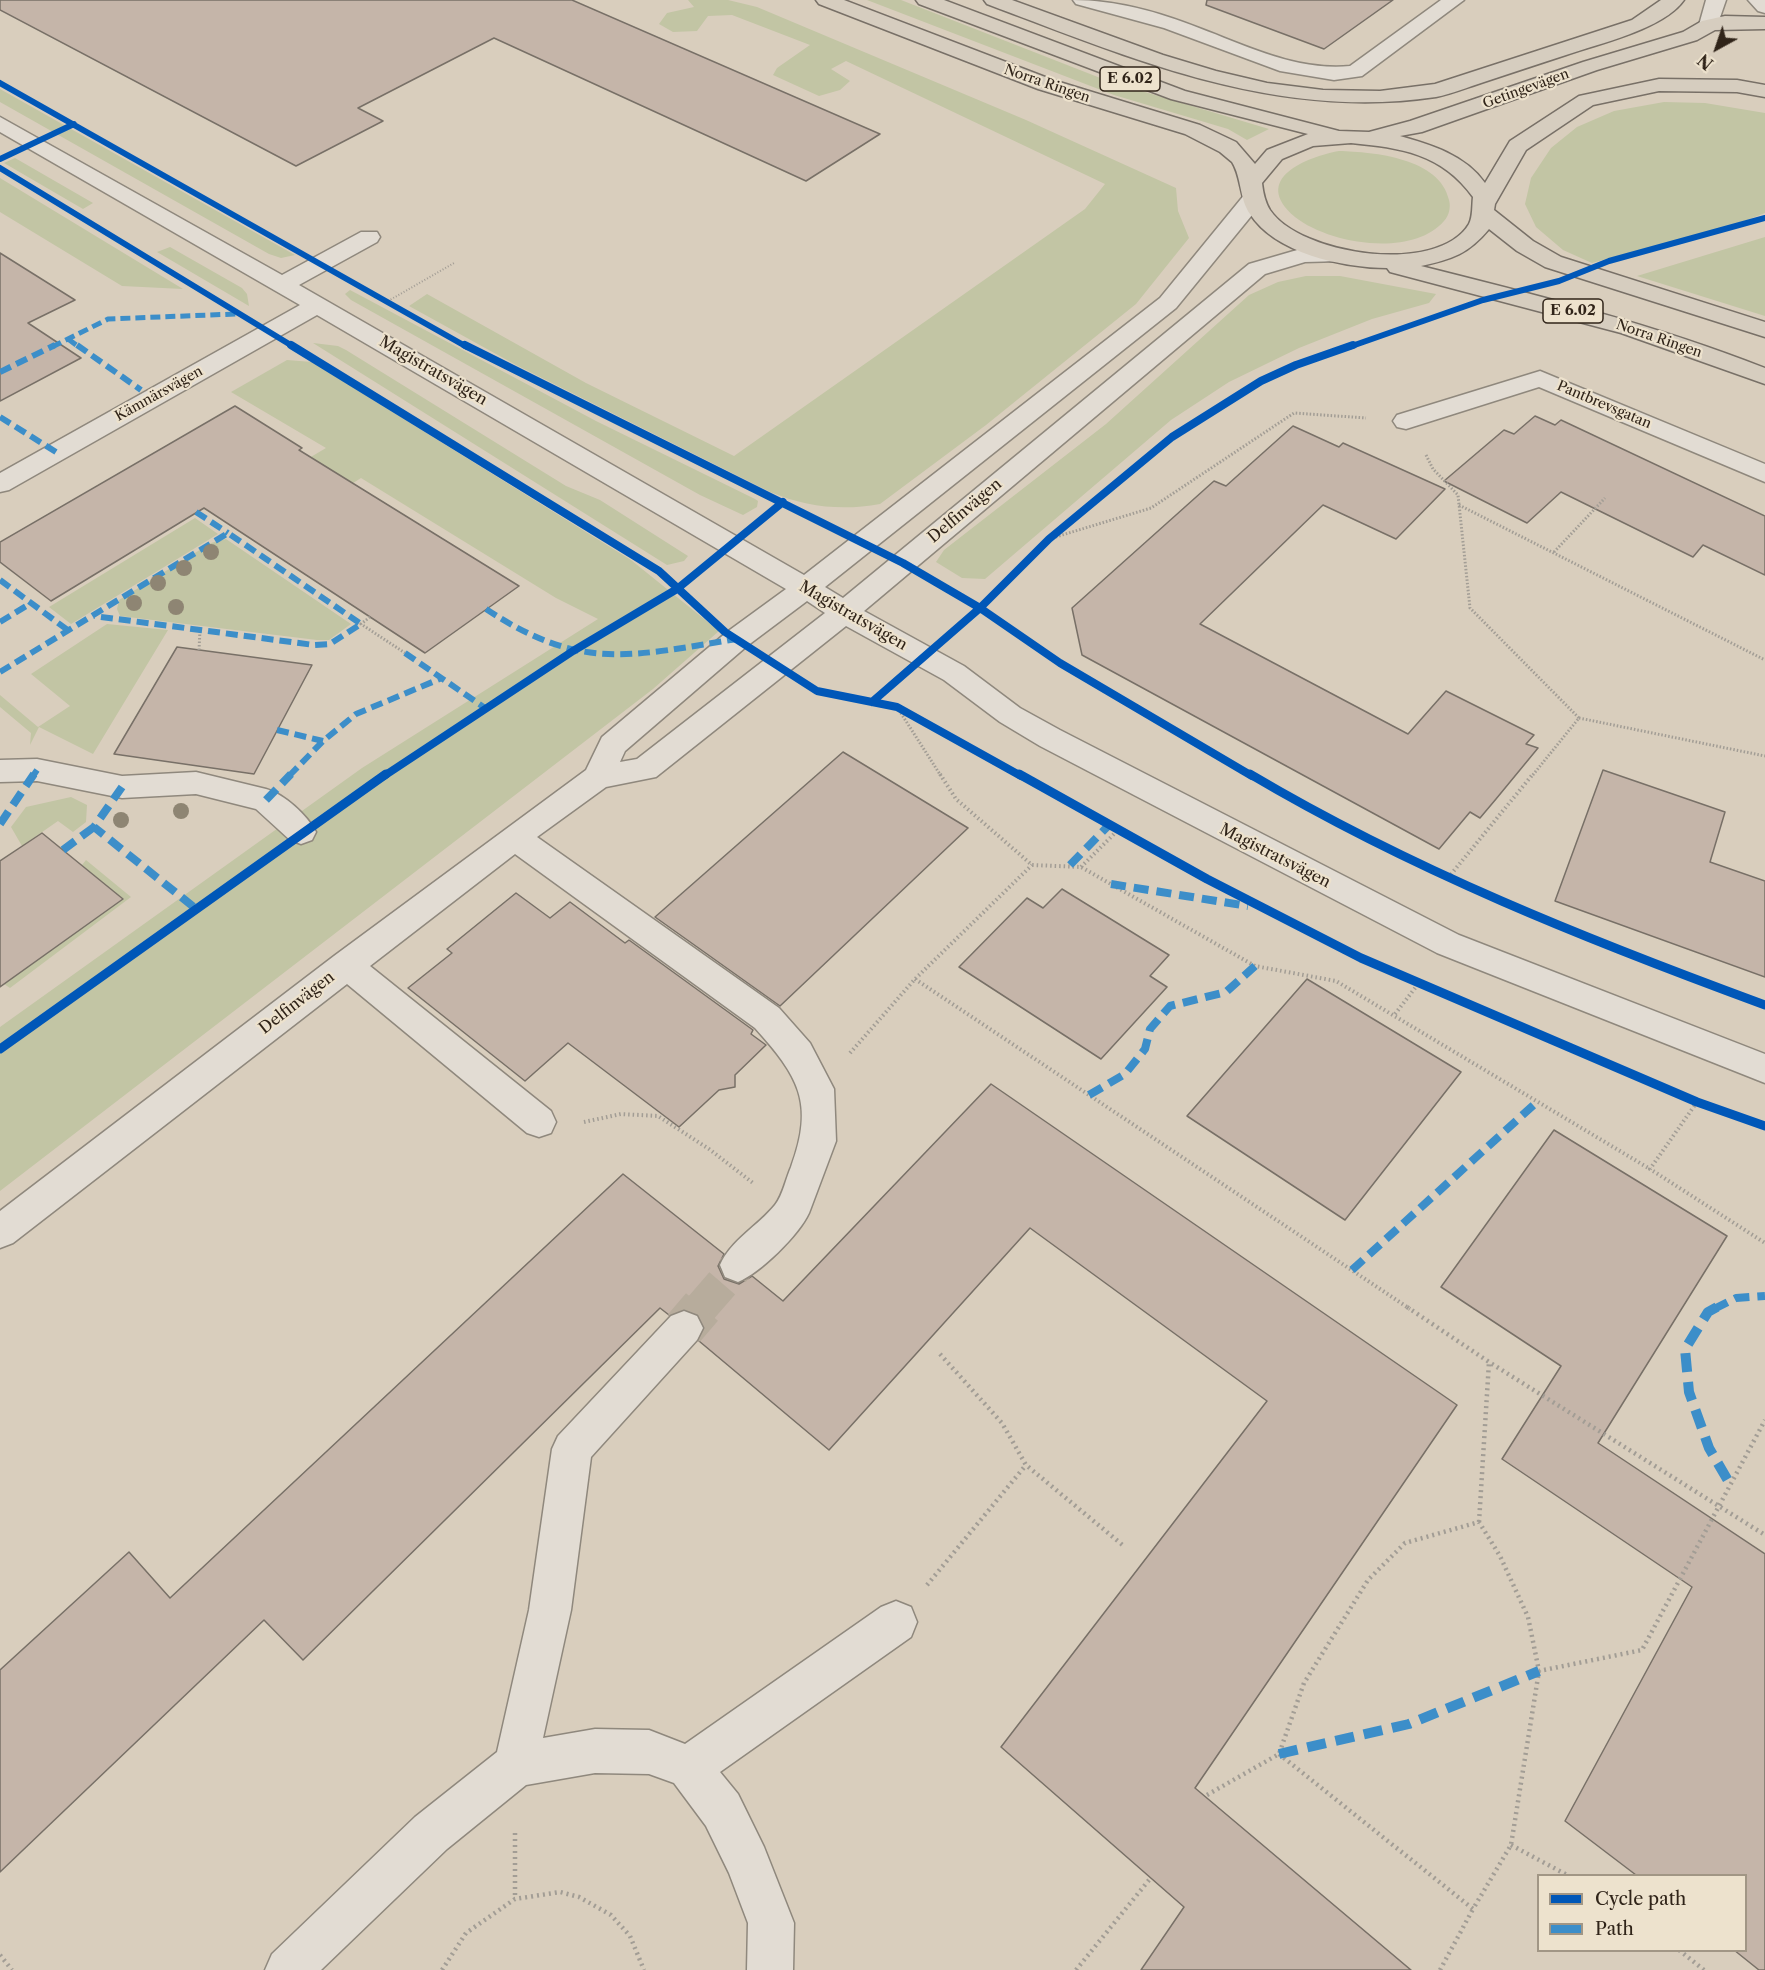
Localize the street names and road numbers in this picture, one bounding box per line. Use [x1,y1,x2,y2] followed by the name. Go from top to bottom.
[1002,61,1092,107] street label: Norra Ringen
[1481,66,1571,112] street label: Getingevägen
[1100,67,1160,91] road number: E 6.02
[1543,299,1603,323] road number: E 6.02
[1614,316,1704,362] street label: Norra Ringen
[375,332,491,410] street label: Magistratsvägen
[112,363,206,425] street label: Kämnärsvägen
[1554,378,1654,432] street label: Pantbrevsgatan
[924,475,1006,547] street label: Delfinvägen
[795,577,911,655] street label: Magistratsvägen
[1216,820,1334,892] street label: Magistratsvägen
[255,968,339,1038] street label: Delfinvägen

